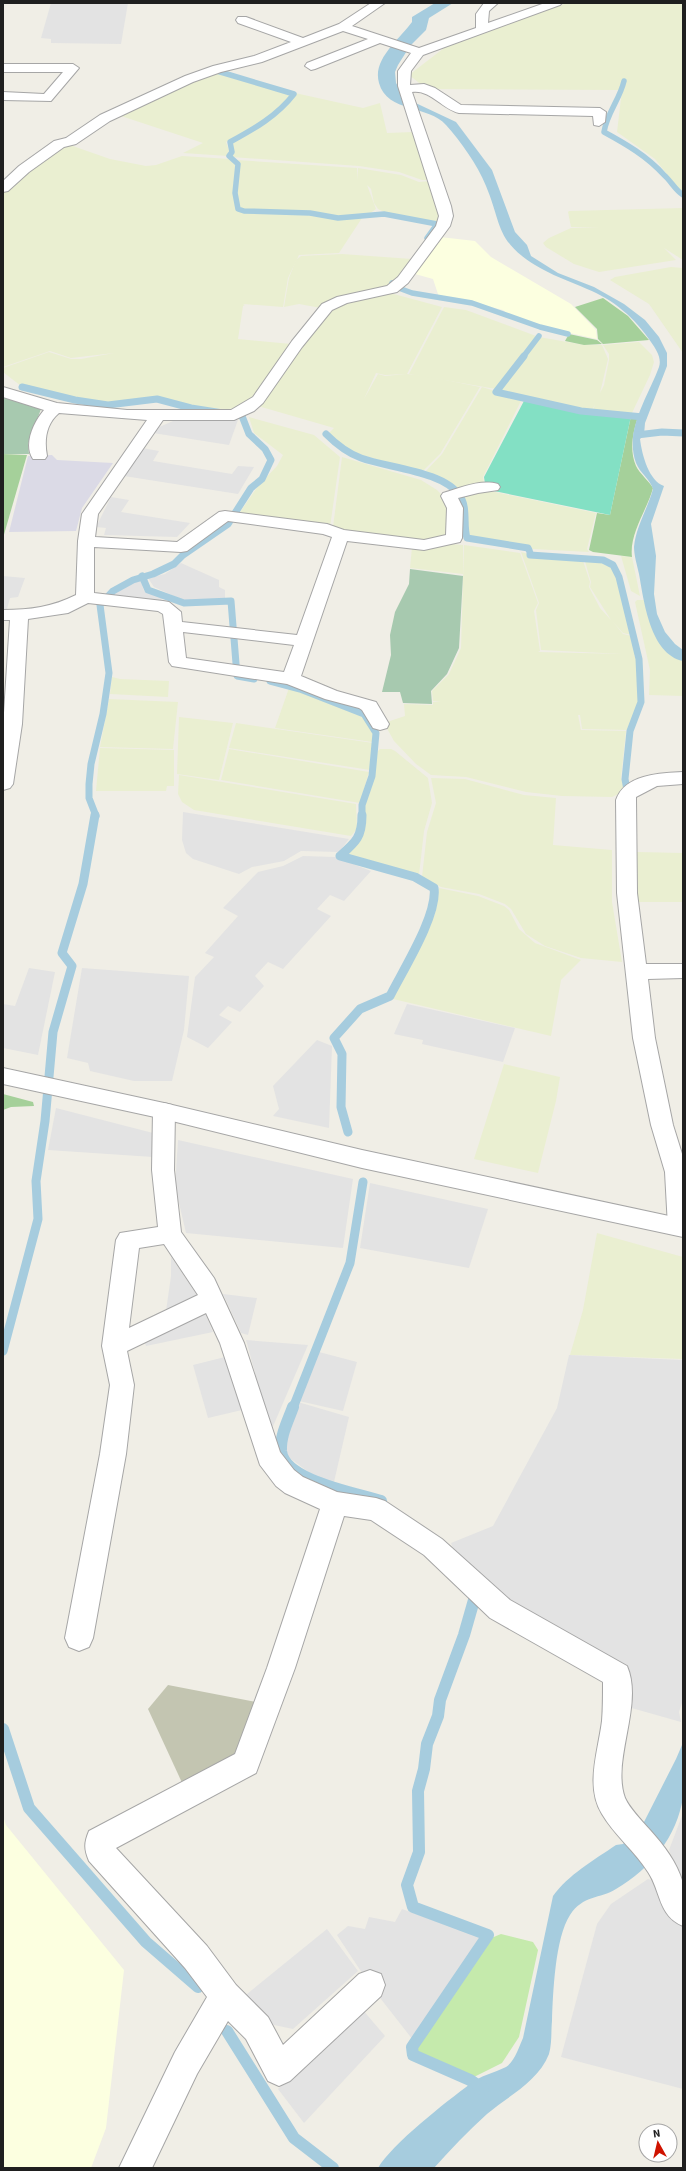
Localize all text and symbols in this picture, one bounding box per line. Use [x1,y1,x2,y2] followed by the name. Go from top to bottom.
[638,2123,678,2163] north arrow
[652,2126,661,2142] text: N

